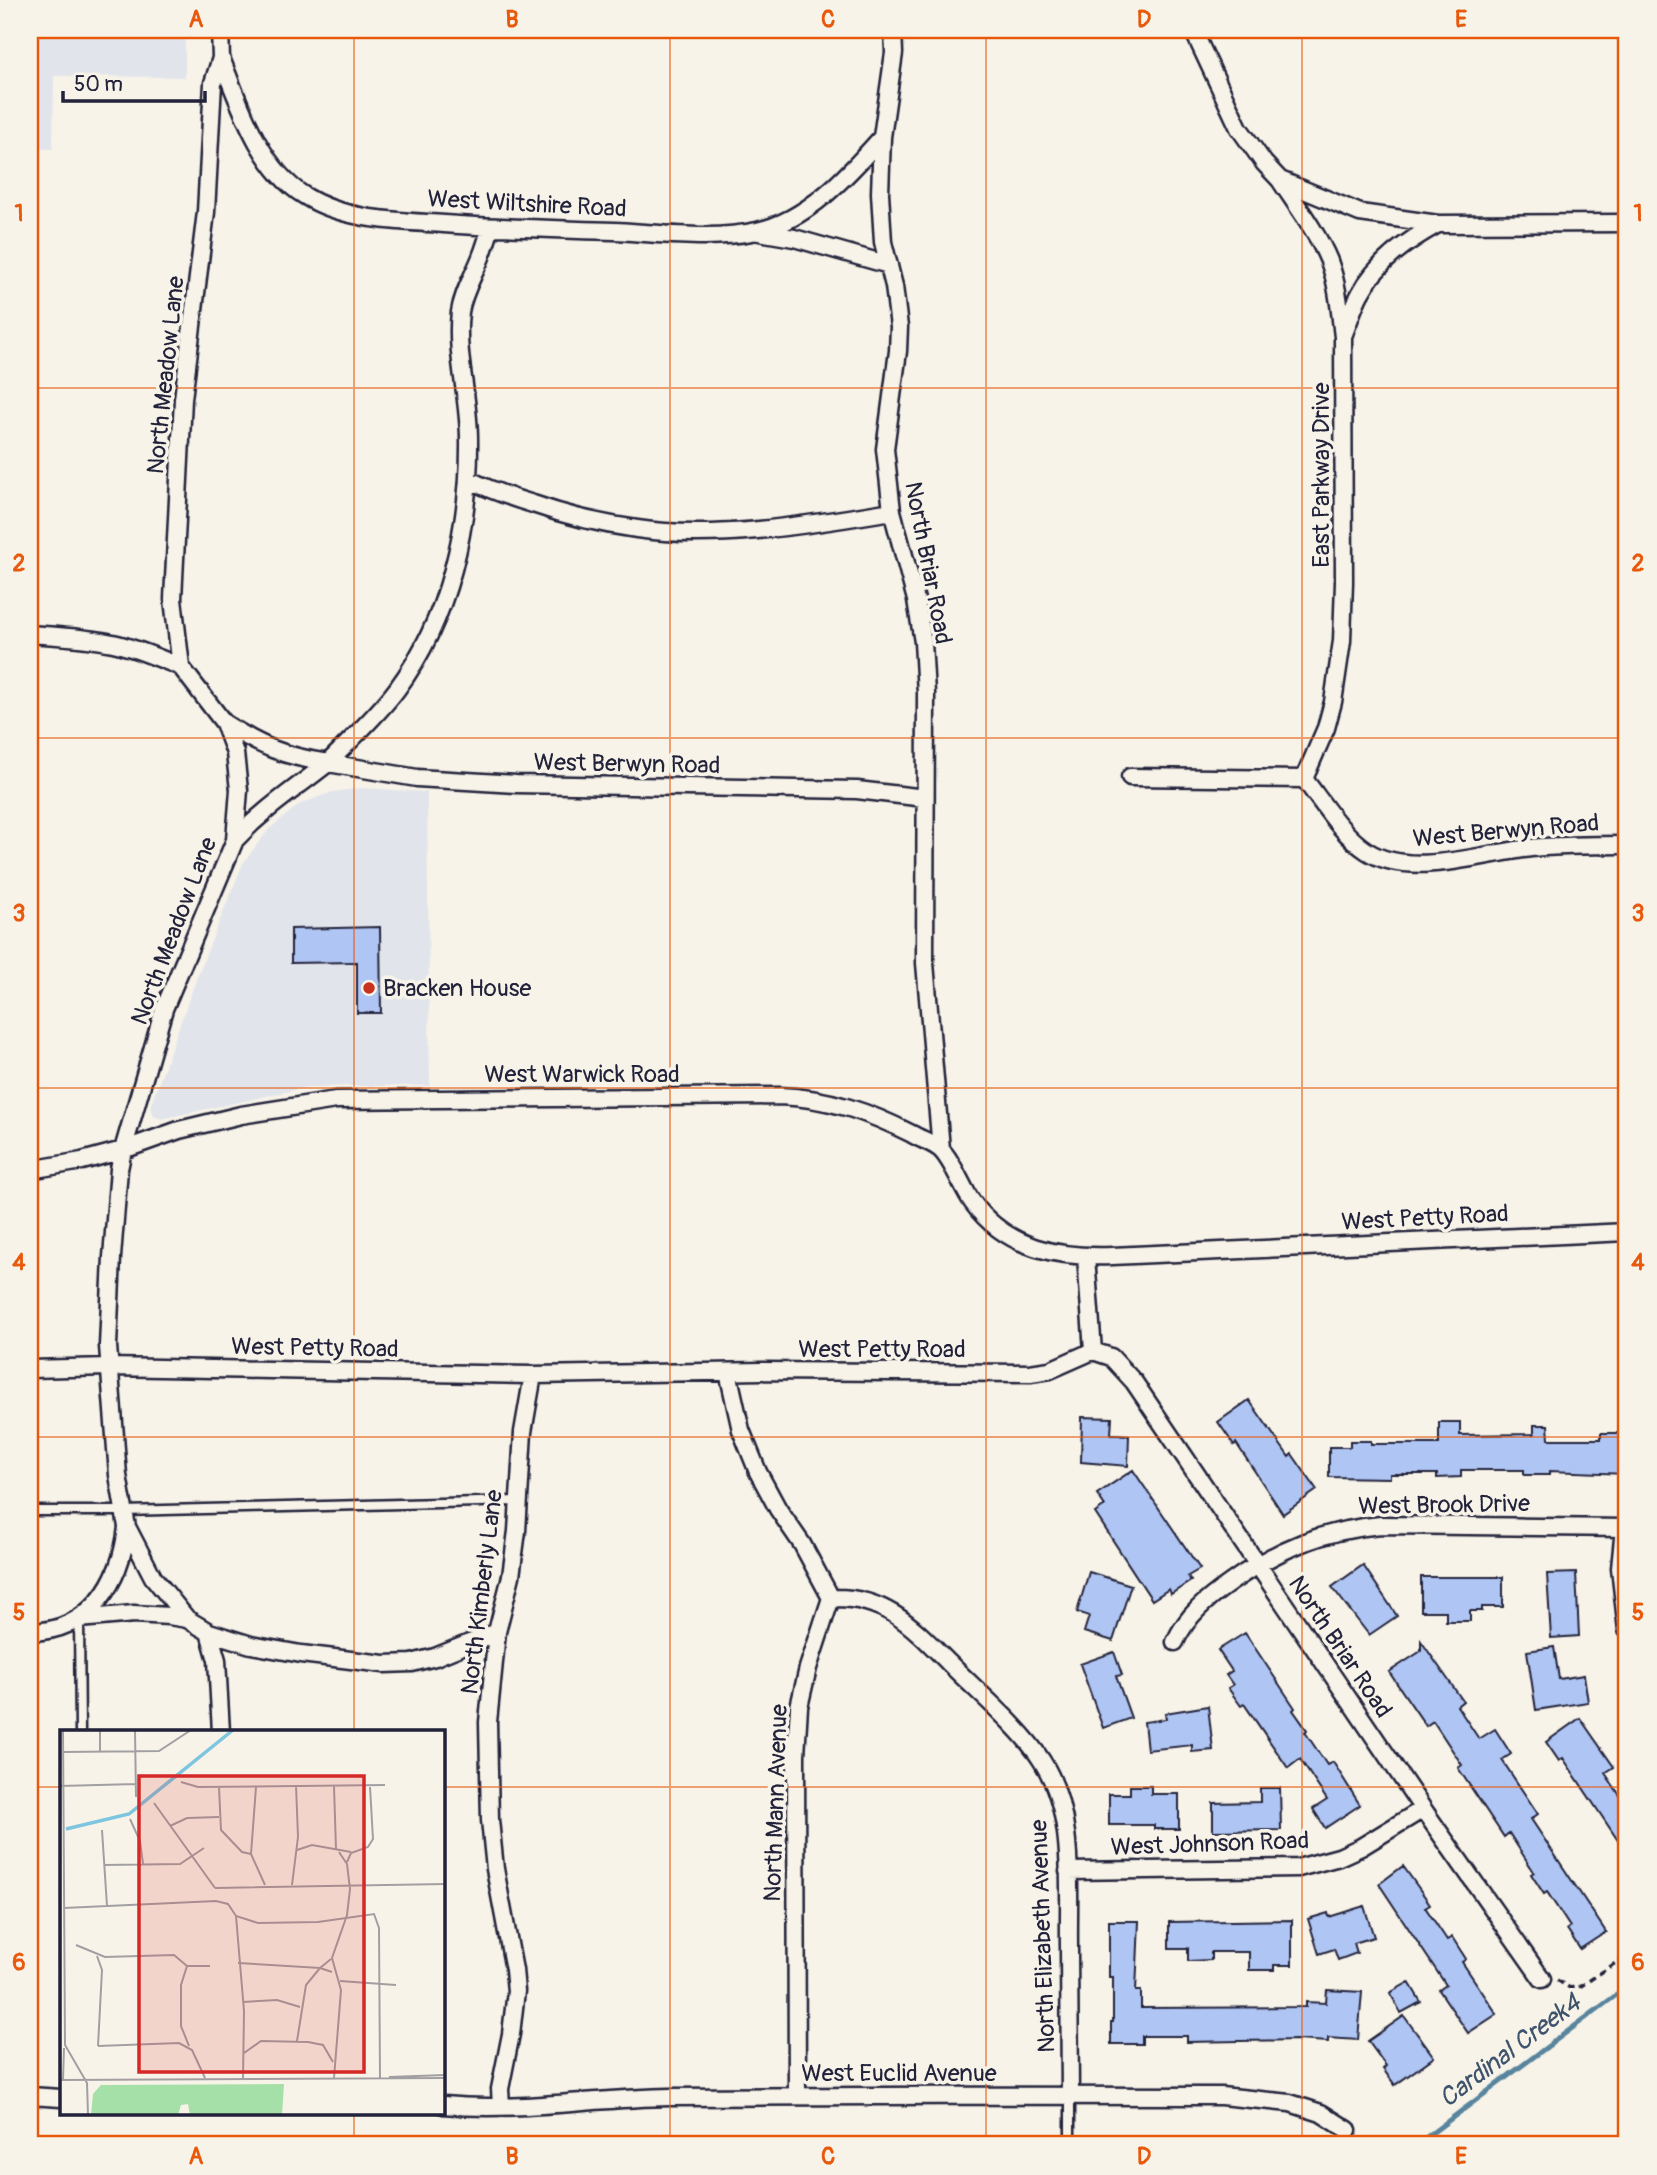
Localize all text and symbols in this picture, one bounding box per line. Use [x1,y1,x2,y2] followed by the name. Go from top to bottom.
[189,5,204,34] text: A
[505,5,519,34] text: B
[821,5,835,34] text: C
[1137,5,1151,34] text: D
[1455,5,1467,34] text: E
[63,60,205,104] scale bar
[74,71,123,98] text: 50 m
[427,184,627,224] street label: West Wiltshire Road
[15,199,24,228] text: 1
[1634,199,1643,228] text: 1
[141,274,191,475] street label: North Meadow Lane
[1307,382,1336,568] street label: East Parkway Drive
[898,479,958,647] street label: North Briar Road
[13,549,26,578] text: 2
[1632,549,1645,578] text: 2
[533,748,721,780] street label: West Berwyn Road
[1412,808,1600,854] street label: West Berwyn Road
[125,833,223,1029] street label: North Meadow Lane
[13,899,25,928] text: 3
[1632,899,1644,928] text: 3
[383,974,532,1003] place label: Bracken House
[361,980,377,996] marker: Bracken House
[484,1060,680,1089] street label: West Warwick Road
[1341,1199,1509,1237] street label: West Petty Road
[12,1248,26,1277] text: 4
[1631,1248,1645,1277] text: 4
[231,1332,399,1364] street label: West Petty Road
[798,1335,966,1364] street label: West Petty Road
[455,1488,509,1696] street label: North Kimberly Lane
[1358,1489,1530,1521] street label: West Brook Drive
[1282,1571,1398,1723] street label: North Briar Road
[13,1598,25,1627] text: 5
[1632,1598,1644,1627] text: 5
[758,1704,794,1902] street label: North Mann Avenue
[60,1730,444,2116] inset map
[1024,1819,1062,2053] street label: North Elizabeth Avenue
[1110,1826,1310,1862] street label: West Johnson Road
[12,1948,26,1977] text: 6
[1631,1948,1645,1977] text: 6
[1433,1986,1589,2115] water label: Cardinal Creek4
[801,2059,997,2088] street label: West Euclid Avenue
[189,2142,204,2171] text: A
[505,2142,519,2171] text: B
[821,2142,835,2171] text: C
[1137,2142,1151,2171] text: D
[1455,2142,1467,2171] text: E

